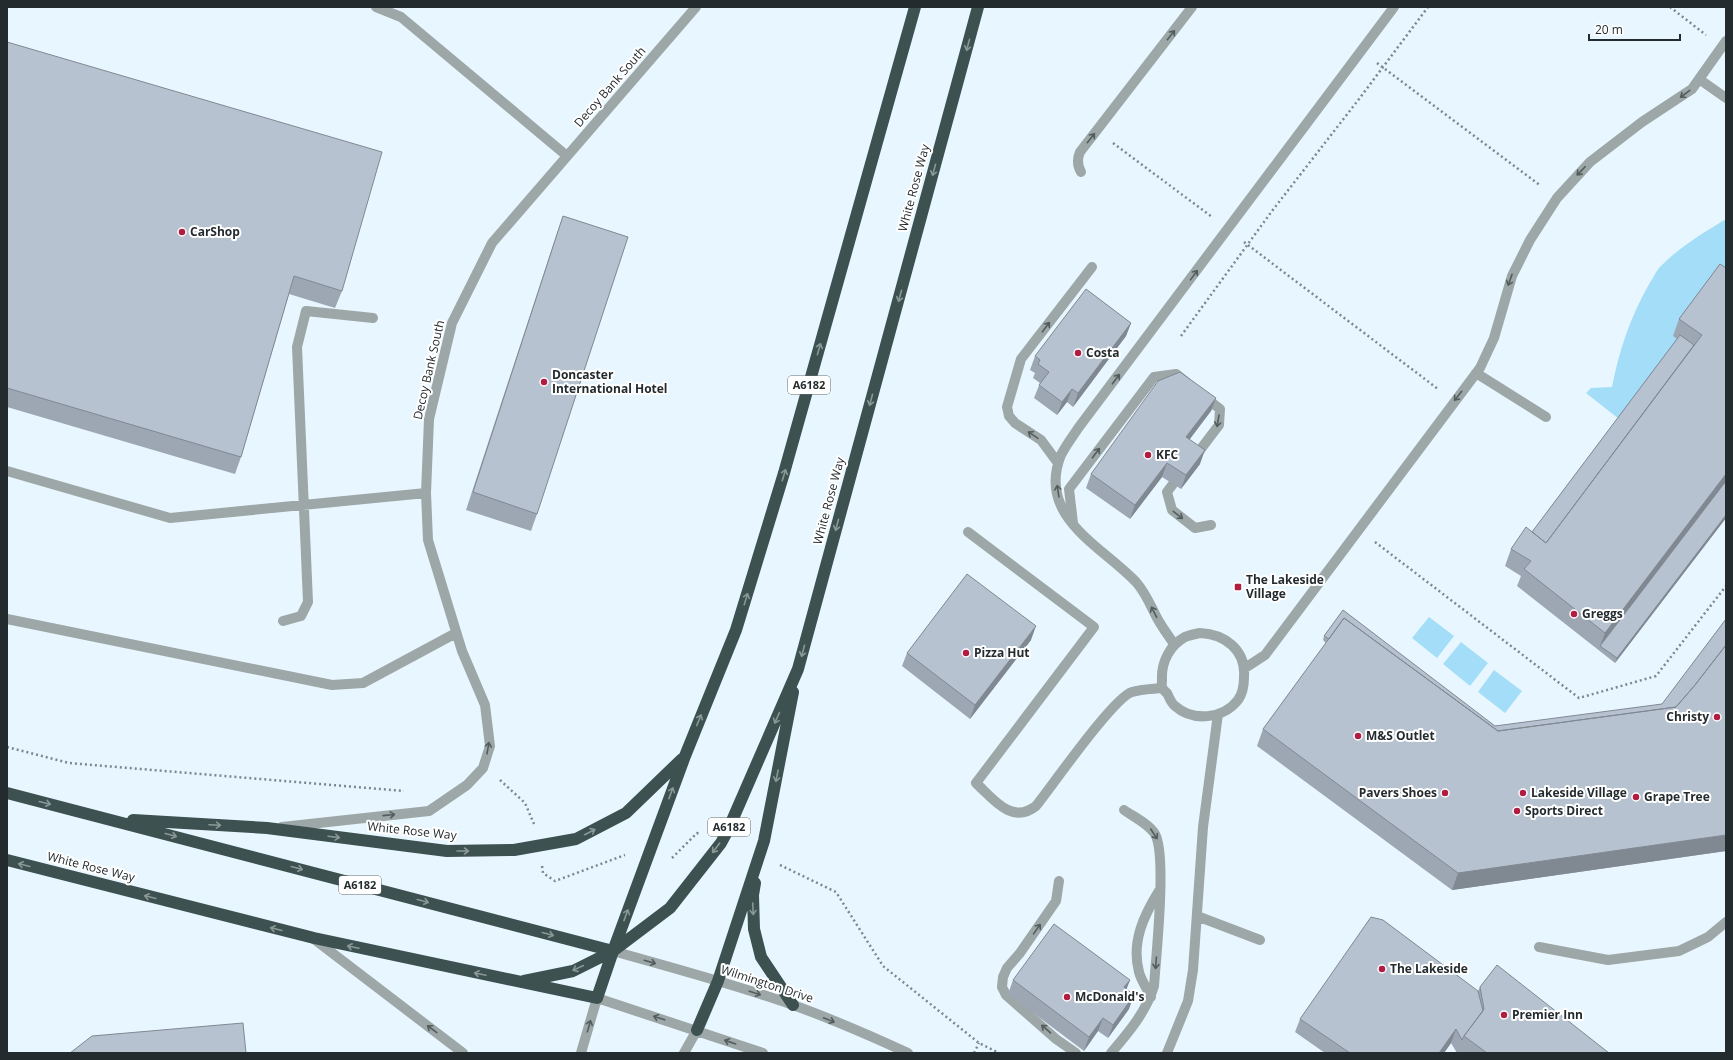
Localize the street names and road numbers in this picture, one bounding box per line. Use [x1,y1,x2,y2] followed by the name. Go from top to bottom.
[570,43,649,131] street label: Decoy Bank South
[894,141,934,233] street label: White Rose Way
[409,319,448,421] street label: Decoy Bank South
[788,376,830,394] road number: A6182
[809,454,849,546] street label: White Rose Way
[367,817,458,844] street label: White Rose Way
[708,818,750,836] road number: A6182
[46,847,138,886] street label: White Rose Way
[339,876,381,894] road number: A6182
[719,961,816,1007] street label: Wilmington Drive

